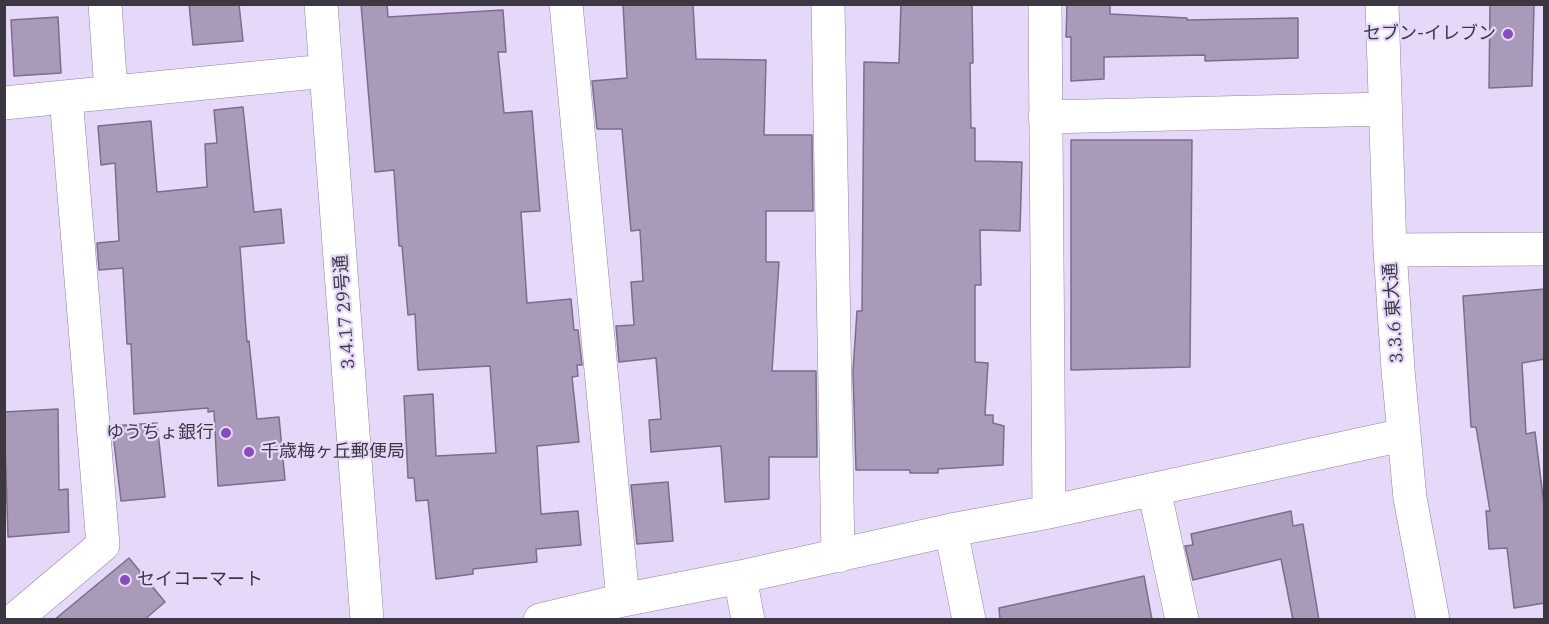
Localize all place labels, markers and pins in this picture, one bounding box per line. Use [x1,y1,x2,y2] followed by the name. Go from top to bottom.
[1363,23,1496,45] place label: セブン-イレブン
[1501,27,1515,41] marker: セブン-イレブン
[106,422,214,444] place label: ゆうちょ銀行
[219,426,233,440] marker: ゆうちょ銀行
[261,441,405,463] place label: 千歳梅ヶ丘郵便局
[242,445,256,459] marker: 千歳梅ヶ丘郵便局
[137,569,263,591] place label: セイコーマート
[118,573,132,587] marker: セイコーマート

